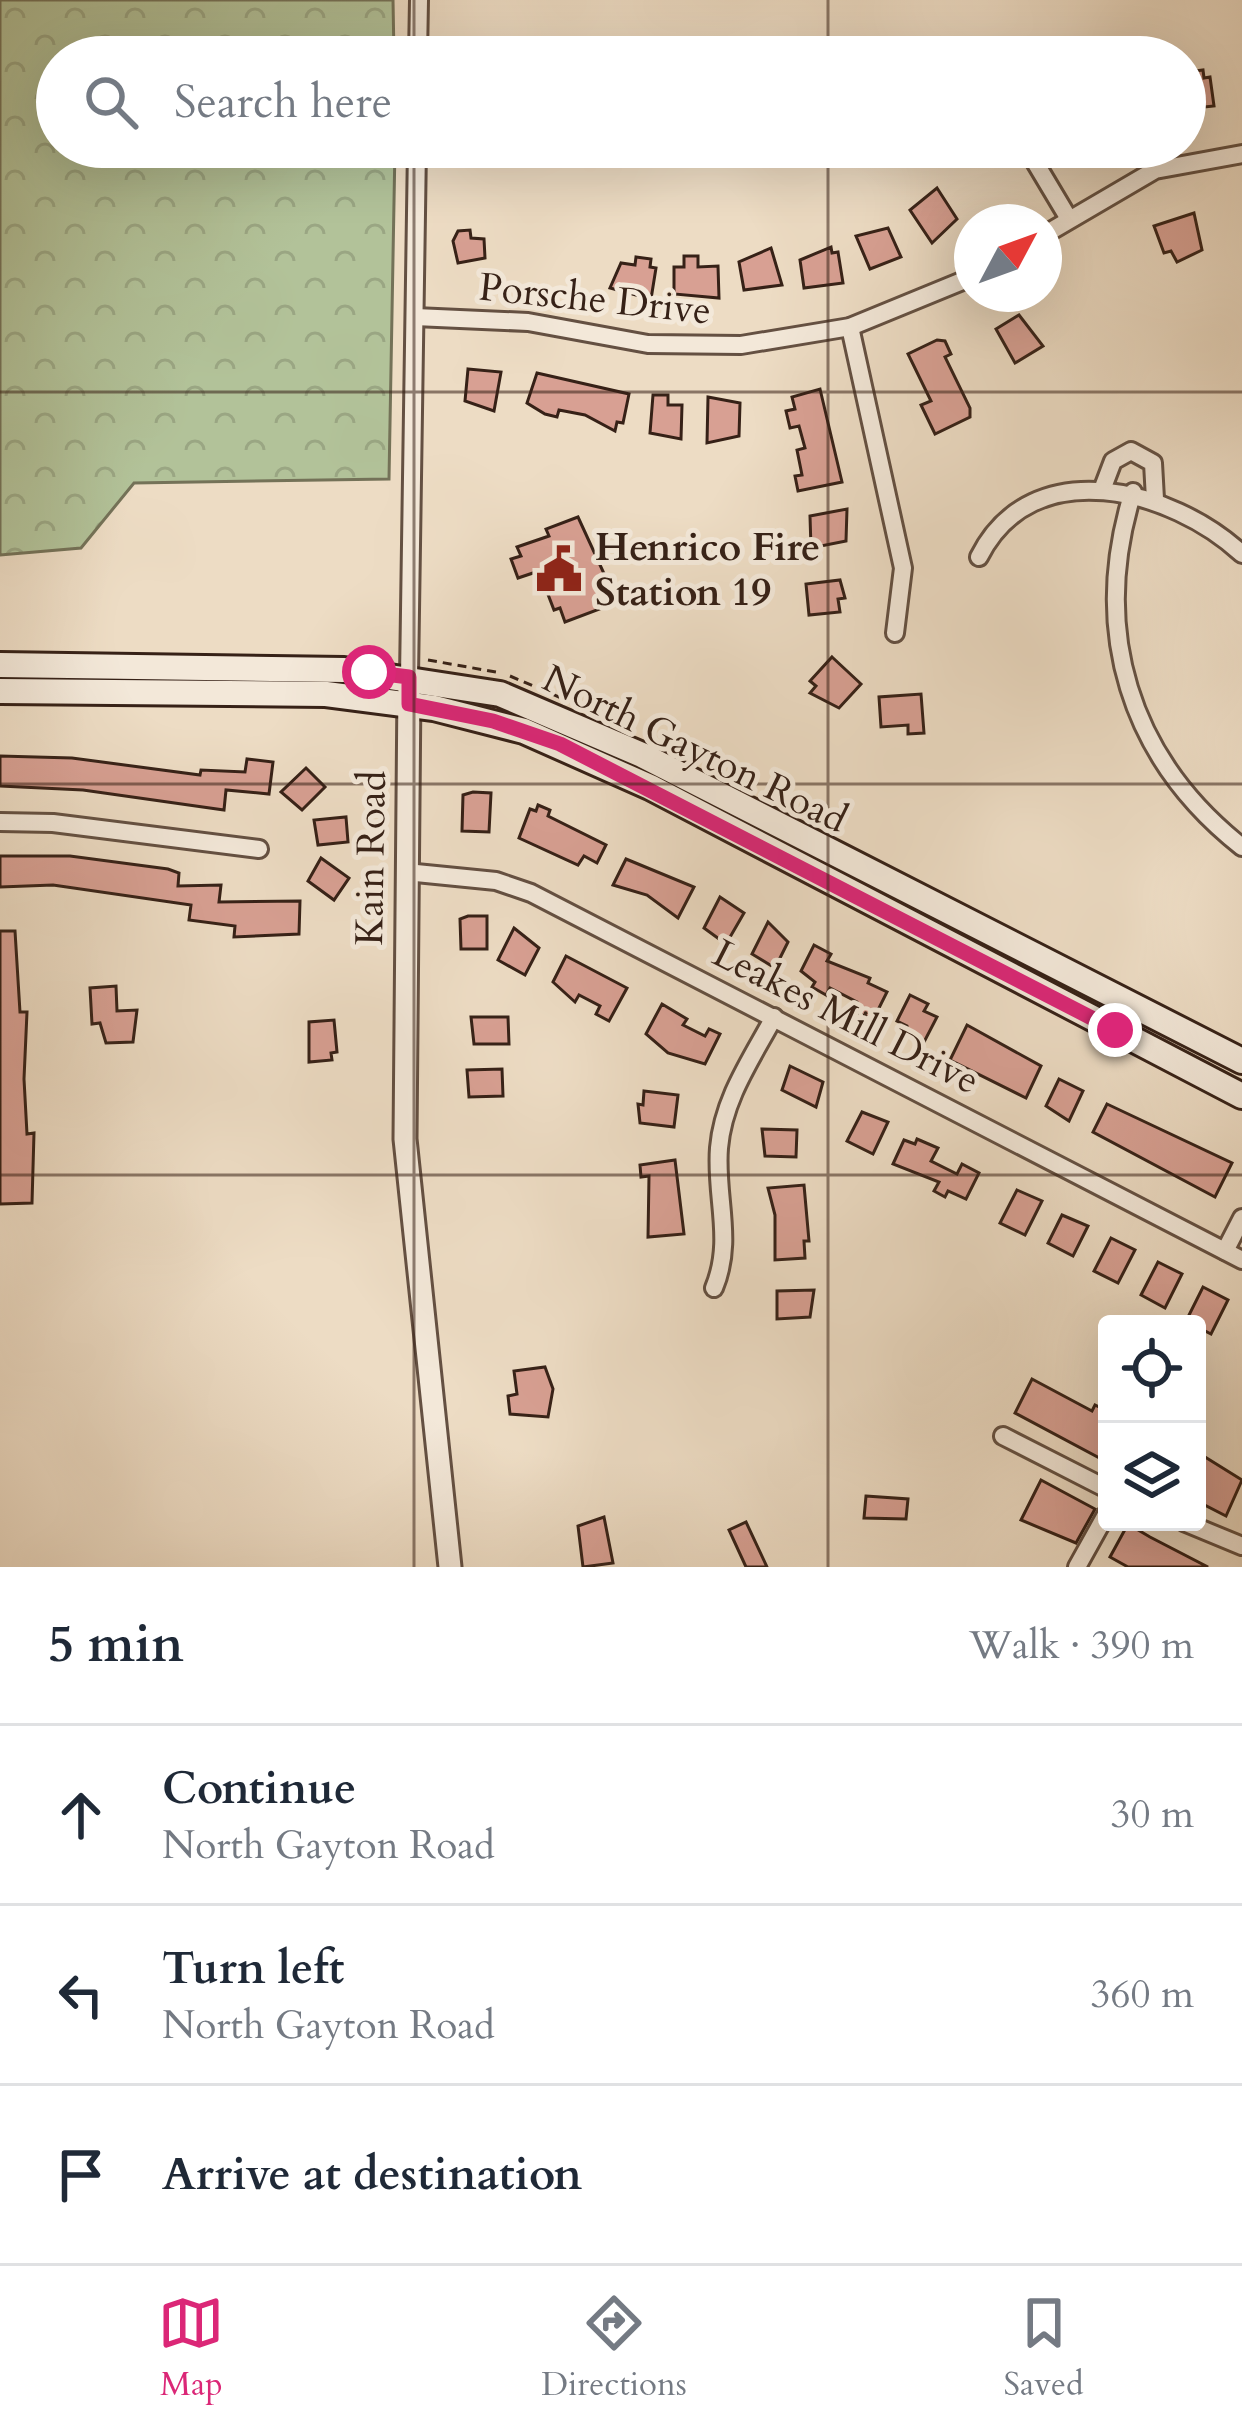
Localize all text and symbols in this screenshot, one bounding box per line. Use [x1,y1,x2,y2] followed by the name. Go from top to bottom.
[36,36,1206,168] search box
[78,69,144,135] icon: search
[174,72,392,133] text: Search here
[954,204,1062,312] north arrow
[476,260,714,338] street label: Porsche Drive
[595,521,820,619] place label: Henrico Fire Station 19
[534,544,584,594] public building icon: Henrico Fire Station 19
[342,645,396,699] route start
[534,652,856,846] street label: North Gayton Road
[343,770,399,946] street label: Kain Road
[704,927,988,1107] street label: Leakes Mill Drive
[1088,1003,1142,1057] route end
[1098,1315,1206,1531] map controls
[1098,1315,1206,1423] button: locate
[1098,1423,1206,1531] button: layers
[48,1610,184,1680] text: 5 min
[969,1619,1194,1672] text: Walk · 390 m
[162,1758,356,1819] text: Continue
[48,1782,114,1848] icon: ahead
[1111,1788,1194,1841] text: 30 m
[162,1819,495,1872] text: North Gayton Road
[162,1938,344,1999] text: Turn left
[48,1962,114,2028] icon: left
[1091,1968,1194,2021] text: 360 m
[162,1999,495,2052] text: North Gayton Road
[48,2142,114,2208] icon: arrive
[162,2144,582,2205] text: Arrive at destination
[158,2290,224,2407] tab: Map
[541,2290,687,2407] tab: Directions
[1004,2290,1084,2407] tab: Saved

